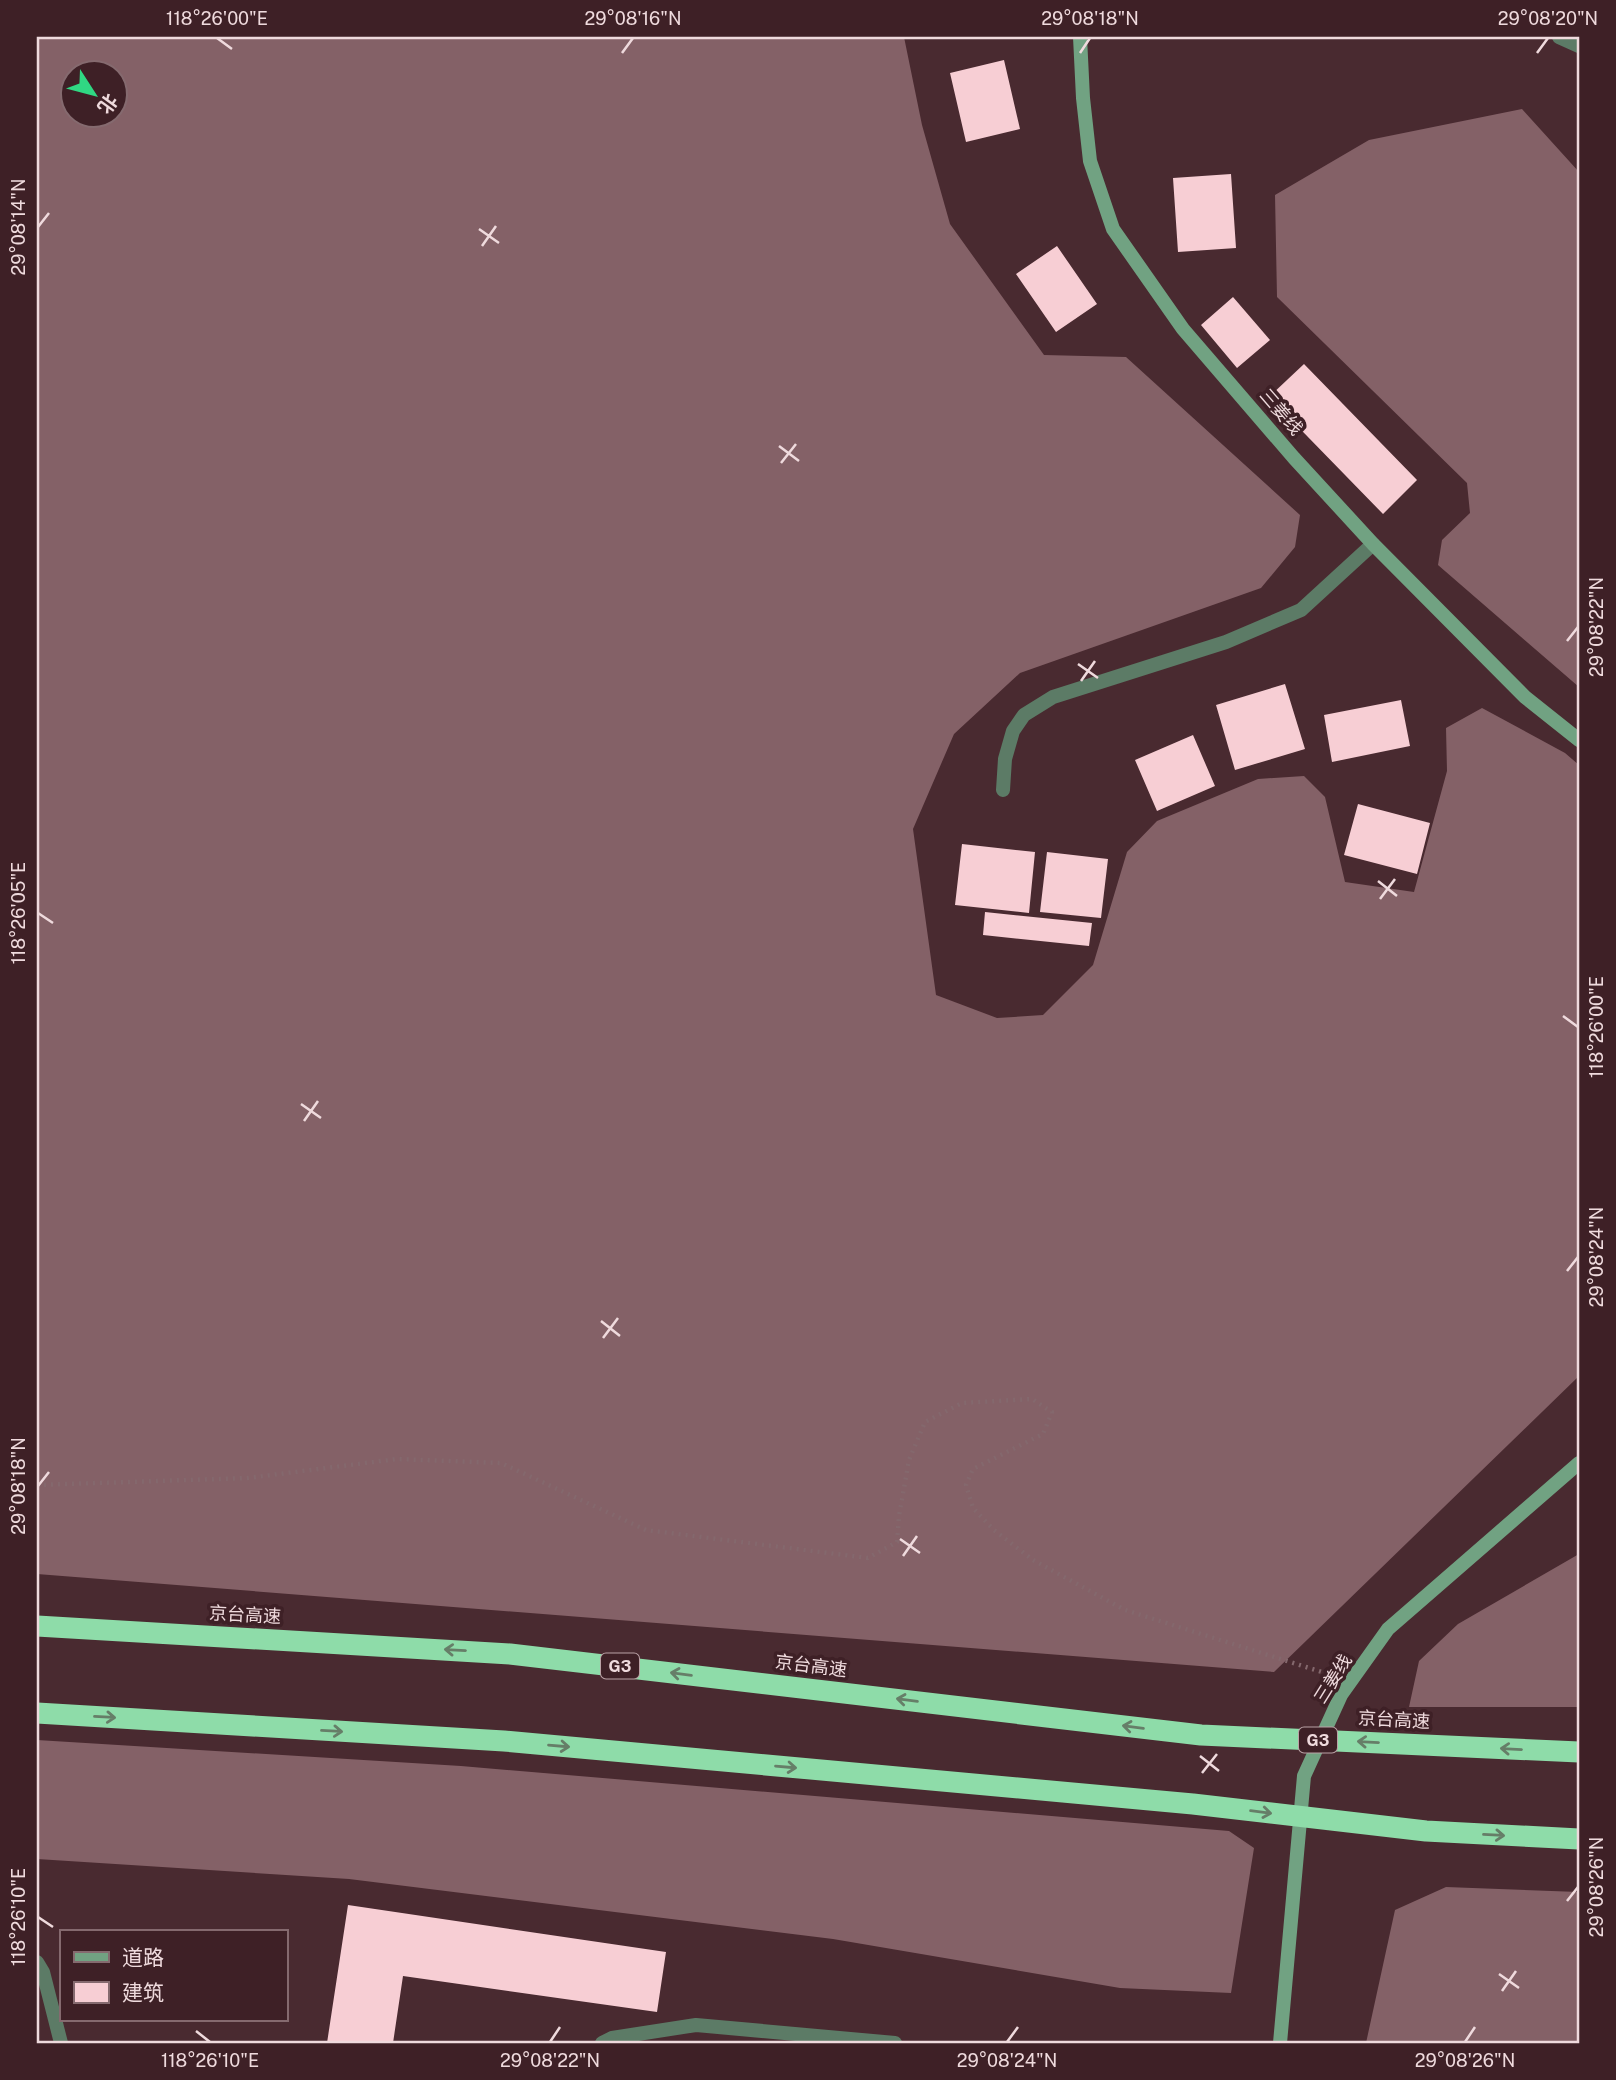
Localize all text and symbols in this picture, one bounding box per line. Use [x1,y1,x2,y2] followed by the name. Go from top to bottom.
[166,8,268,29] text: 118°26'00"E
[584,8,682,29] text: 29°08'16"N
[1041,8,1139,29] text: 29°08'18"N
[1498,8,1598,29] text: 29°08'20"N
[60,60,130,130] north arrow
[93,90,122,118] text: 北
[8,178,29,276] text: 29°08'14"N
[1256,384,1307,439] street label: 三姜线
[1586,577,1607,677] text: 29°08'22"N
[8,862,29,964] text: 118°26'05"E
[1586,976,1607,1078] text: 118°26'00"E
[1586,1207,1607,1307] text: 29°08'24"N
[8,1437,29,1535] text: 29°08'18"N
[209,1602,282,1627] street label: 京台高速
[444,1644,467,1657] one-way arrow
[1309,1650,1356,1707] street label: 三姜线
[774,1651,848,1680] street label: 京台高速
[601,1654,639,1678] road number: G3
[670,1667,693,1680] one-way arrow
[896,1694,919,1707] one-way arrow
[1358,1707,1431,1732] street label: 京台高速
[93,1711,116,1724] one-way arrow
[1122,1720,1145,1733] one-way arrow
[320,1724,343,1737] one-way arrow
[1299,1728,1337,1752] road number: G3
[1357,1735,1380,1748] one-way arrow
[547,1740,570,1753] one-way arrow
[1500,1742,1523,1755] one-way arrow
[774,1761,796,1774] one-way arrow
[1249,1806,1272,1819] one-way arrow
[1483,1828,1506,1841] one-way arrow
[1586,1837,1607,1937] text: 29°08'26"N
[8,1868,29,1966] text: 118°26'10"E
[60,1930,287,2021] legend
[122,1945,164,1970] text: 道路
[122,1980,164,2005] text: 建筑
[161,2050,259,2071] text: 118°26'10"E
[500,2050,600,2071] text: 29°08'22"N
[957,2050,1057,2071] text: 29°08'24"N
[1415,2050,1515,2071] text: 29°08'26"N

